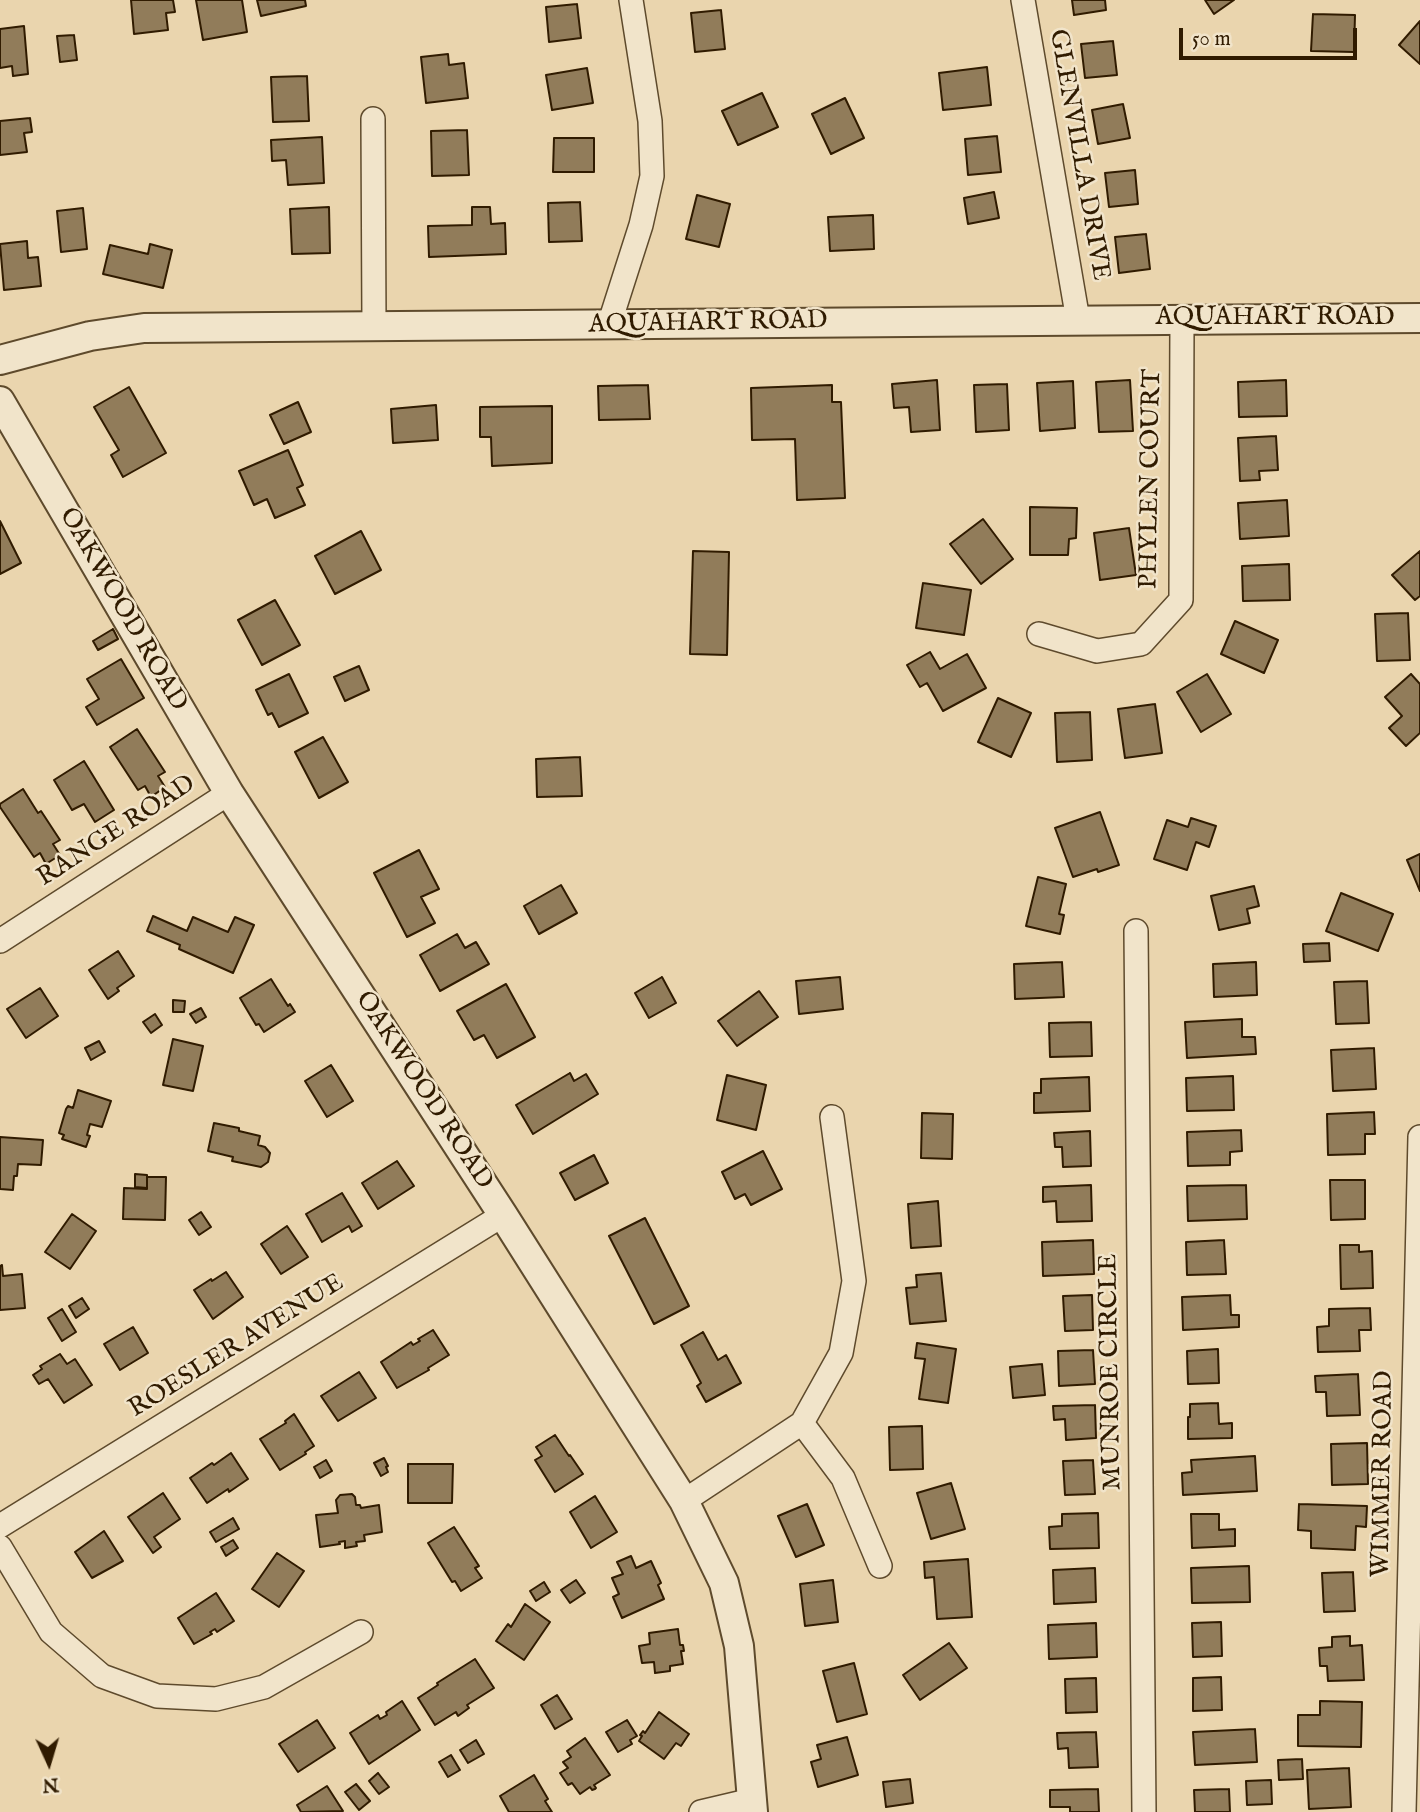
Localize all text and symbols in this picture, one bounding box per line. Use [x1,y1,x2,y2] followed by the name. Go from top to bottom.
[1182,14,1360,58] scale bar
[1192,26,1231,53] text: 50 m
[1041,27,1115,283] street label: GLENVILLA DRIVE
[1155,303,1395,335] street label: AQUAHART ROAD
[588,306,828,342] street label: AQUAHART ROAD
[1134,369,1170,589] street label: PHYLEN COURT
[51,503,193,717] street label: OAKWOOD ROAD
[32,769,202,895] street label: RANGE ROAD
[347,986,499,1196] street label: OAKWOOD ROAD
[1094,1253,1130,1491] street label: MUNROE CIRCLE
[124,1268,350,1426] street label: ROESLER AVENUE
[1367,1370,1401,1578] street label: WIMMER ROAD
[14,1728,84,1798] north arrow
[41,1771,60,1796] text: N

